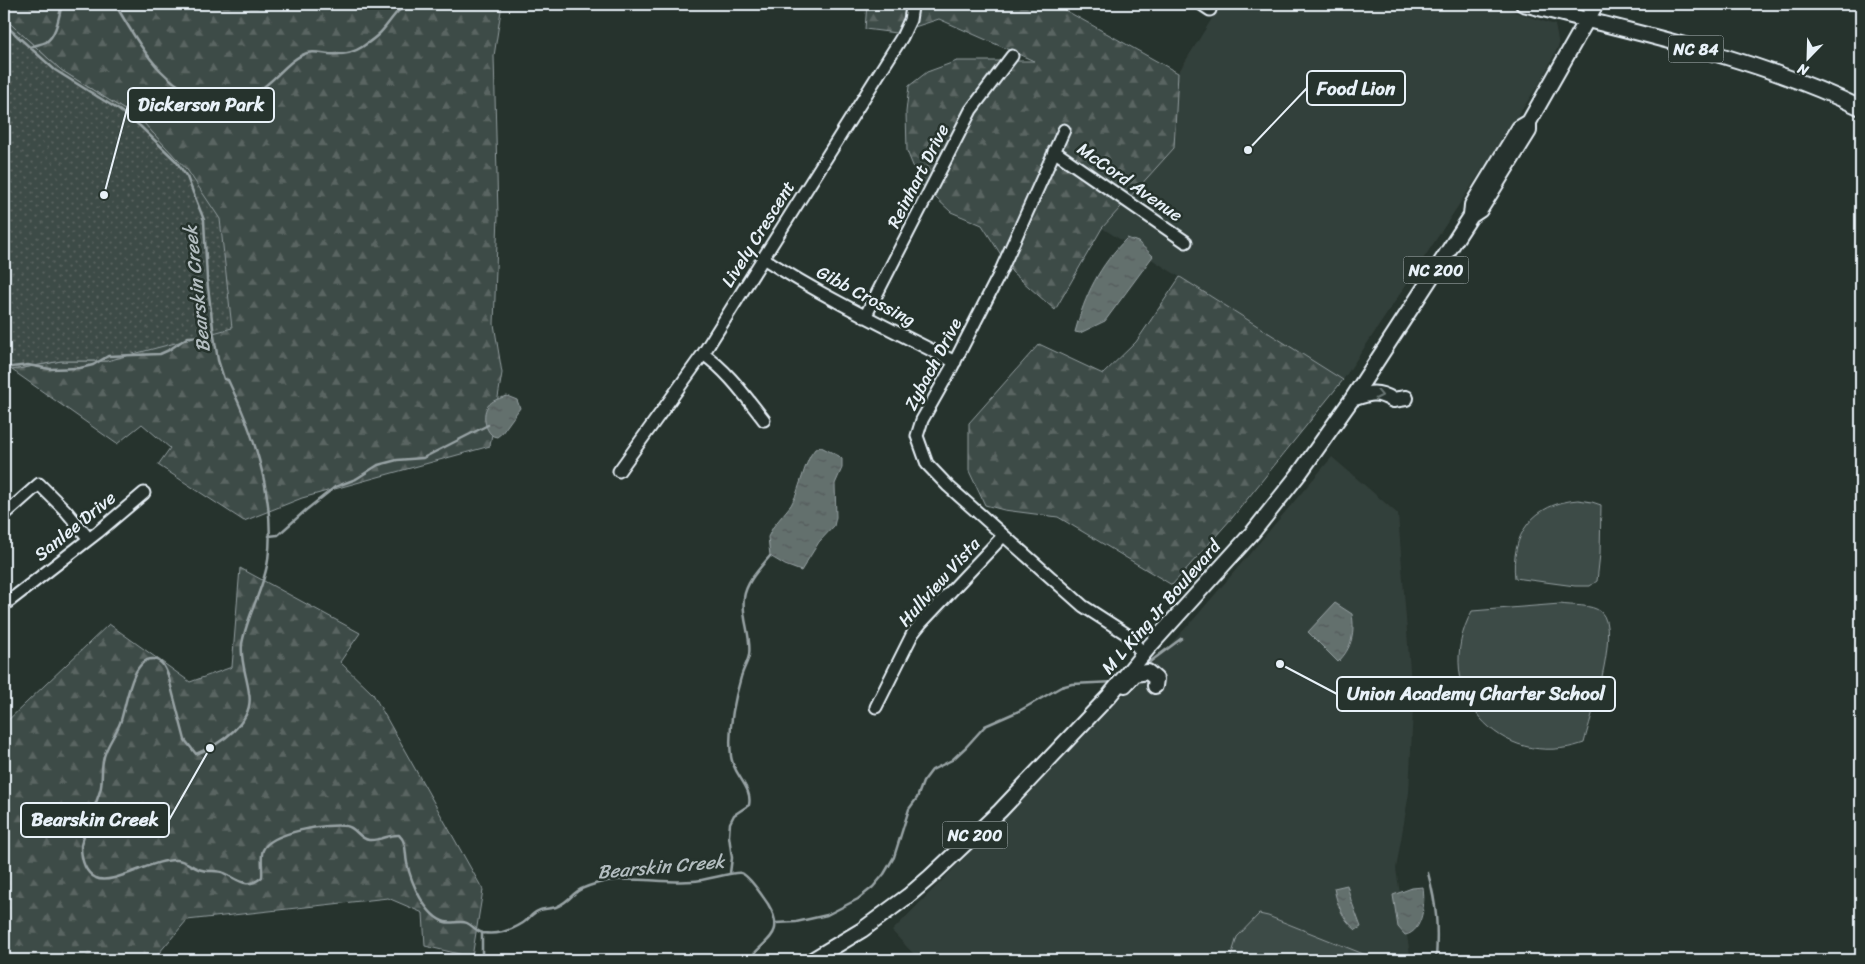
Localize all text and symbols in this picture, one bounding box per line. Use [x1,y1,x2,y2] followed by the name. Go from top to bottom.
[1782,32,1832,82] north arrow
[1668,36,1724,62] road number: NC 84
[1793,56,1813,83] text: N
[1307,71,1405,105] callout: Food Lion
[1316,72,1396,105] text: Food Lion
[128,88,274,122] callout: Dickerson Park
[138,88,265,121] text: Dickerson Park
[878,118,958,234] street label: Reinhart Drive
[1070,133,1190,231] street label: McCord Avenue
[712,174,804,294] street label: Lively Crescent
[173,223,220,354] water label: Bearskin Creek
[811,256,921,336] street label: Gibb Crossing
[1404,256,1468,284] road number: NC 200
[895,312,971,416] street label: Zybach Drive
[1375,389,1383,400] one-way arrow
[27,483,123,569] street label: Sanlee Drive
[890,529,989,634] street label: Hullview Vista
[1093,531,1230,682] street label: M L King Jr Boulevard
[1337,677,1615,711] callout: Union Academy Charter School
[1347,677,1607,710] text: Union Academy Charter School
[21,803,169,837] callout: Bearskin Creek
[31,803,159,836] text: Bearskin Creek
[942,822,1008,848] road number: NC 200
[596,844,727,888] water label: Bearskin Creek

